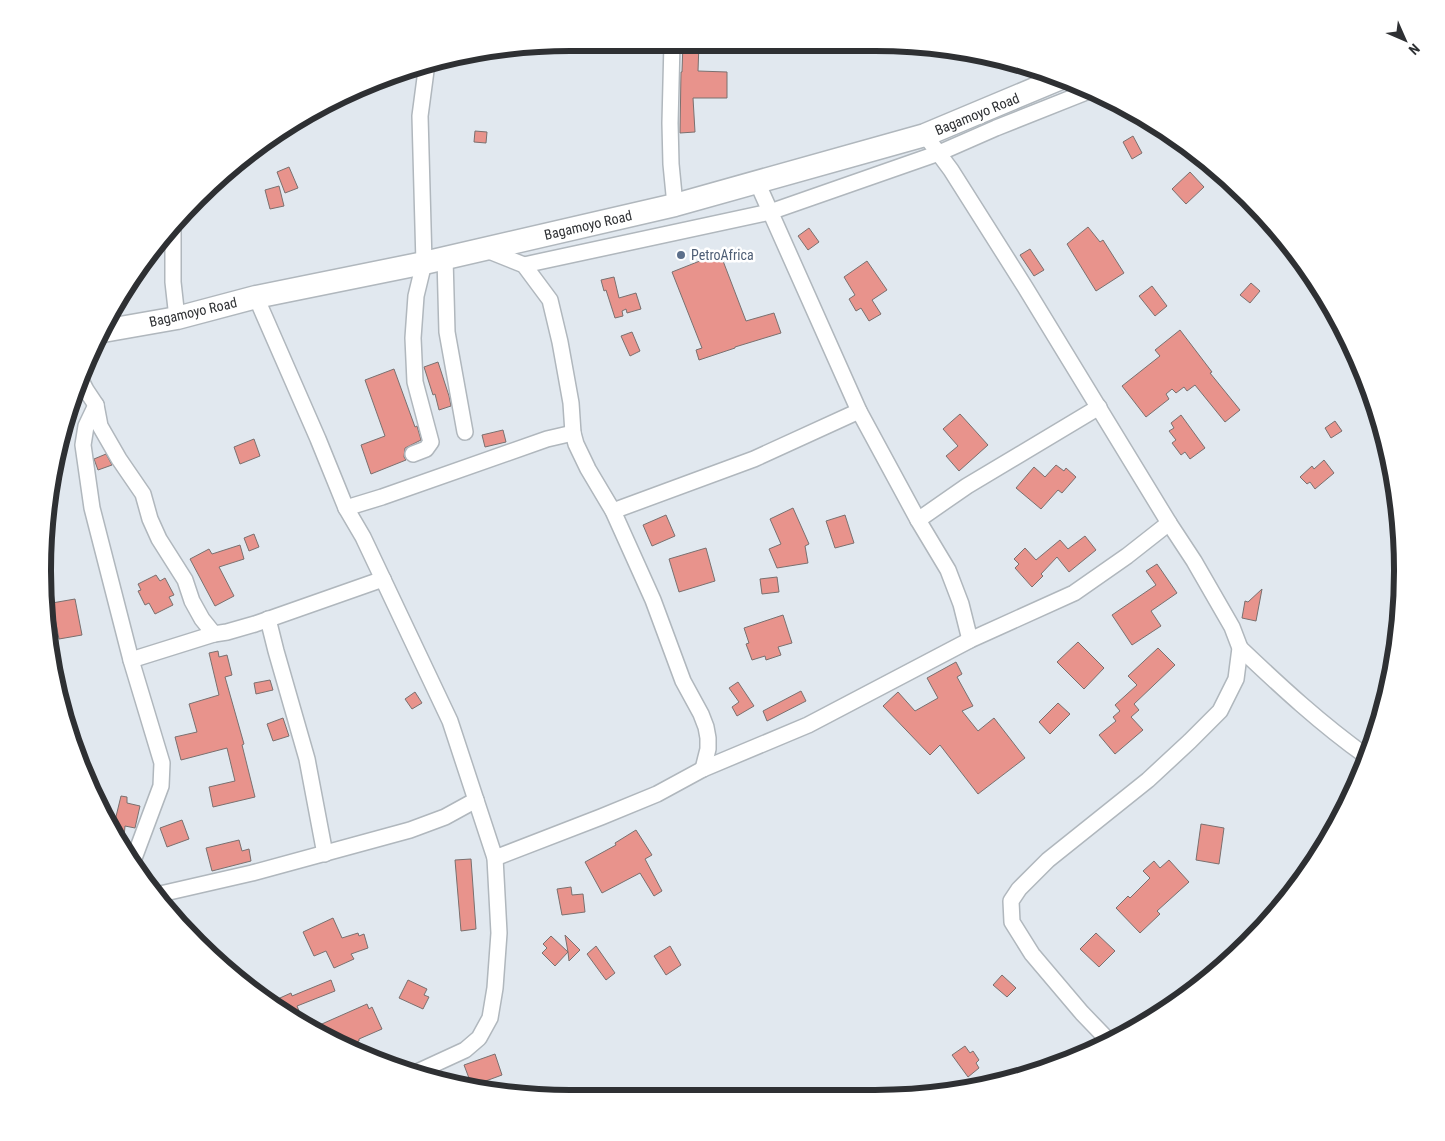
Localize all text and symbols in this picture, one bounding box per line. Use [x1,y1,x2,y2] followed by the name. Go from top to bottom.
[1380,15,1430,65] north arrow
[1406,41,1423,58] text: N
[933,90,1021,138] street label: Bagamoyo Road
[543,207,633,243] street label: Bagamoyo Road
[691,247,754,263] place label: PetroAfrica
[675,249,687,261] marker: PetroAfrica
[148,294,238,330] street label: Bagamoyo Road

